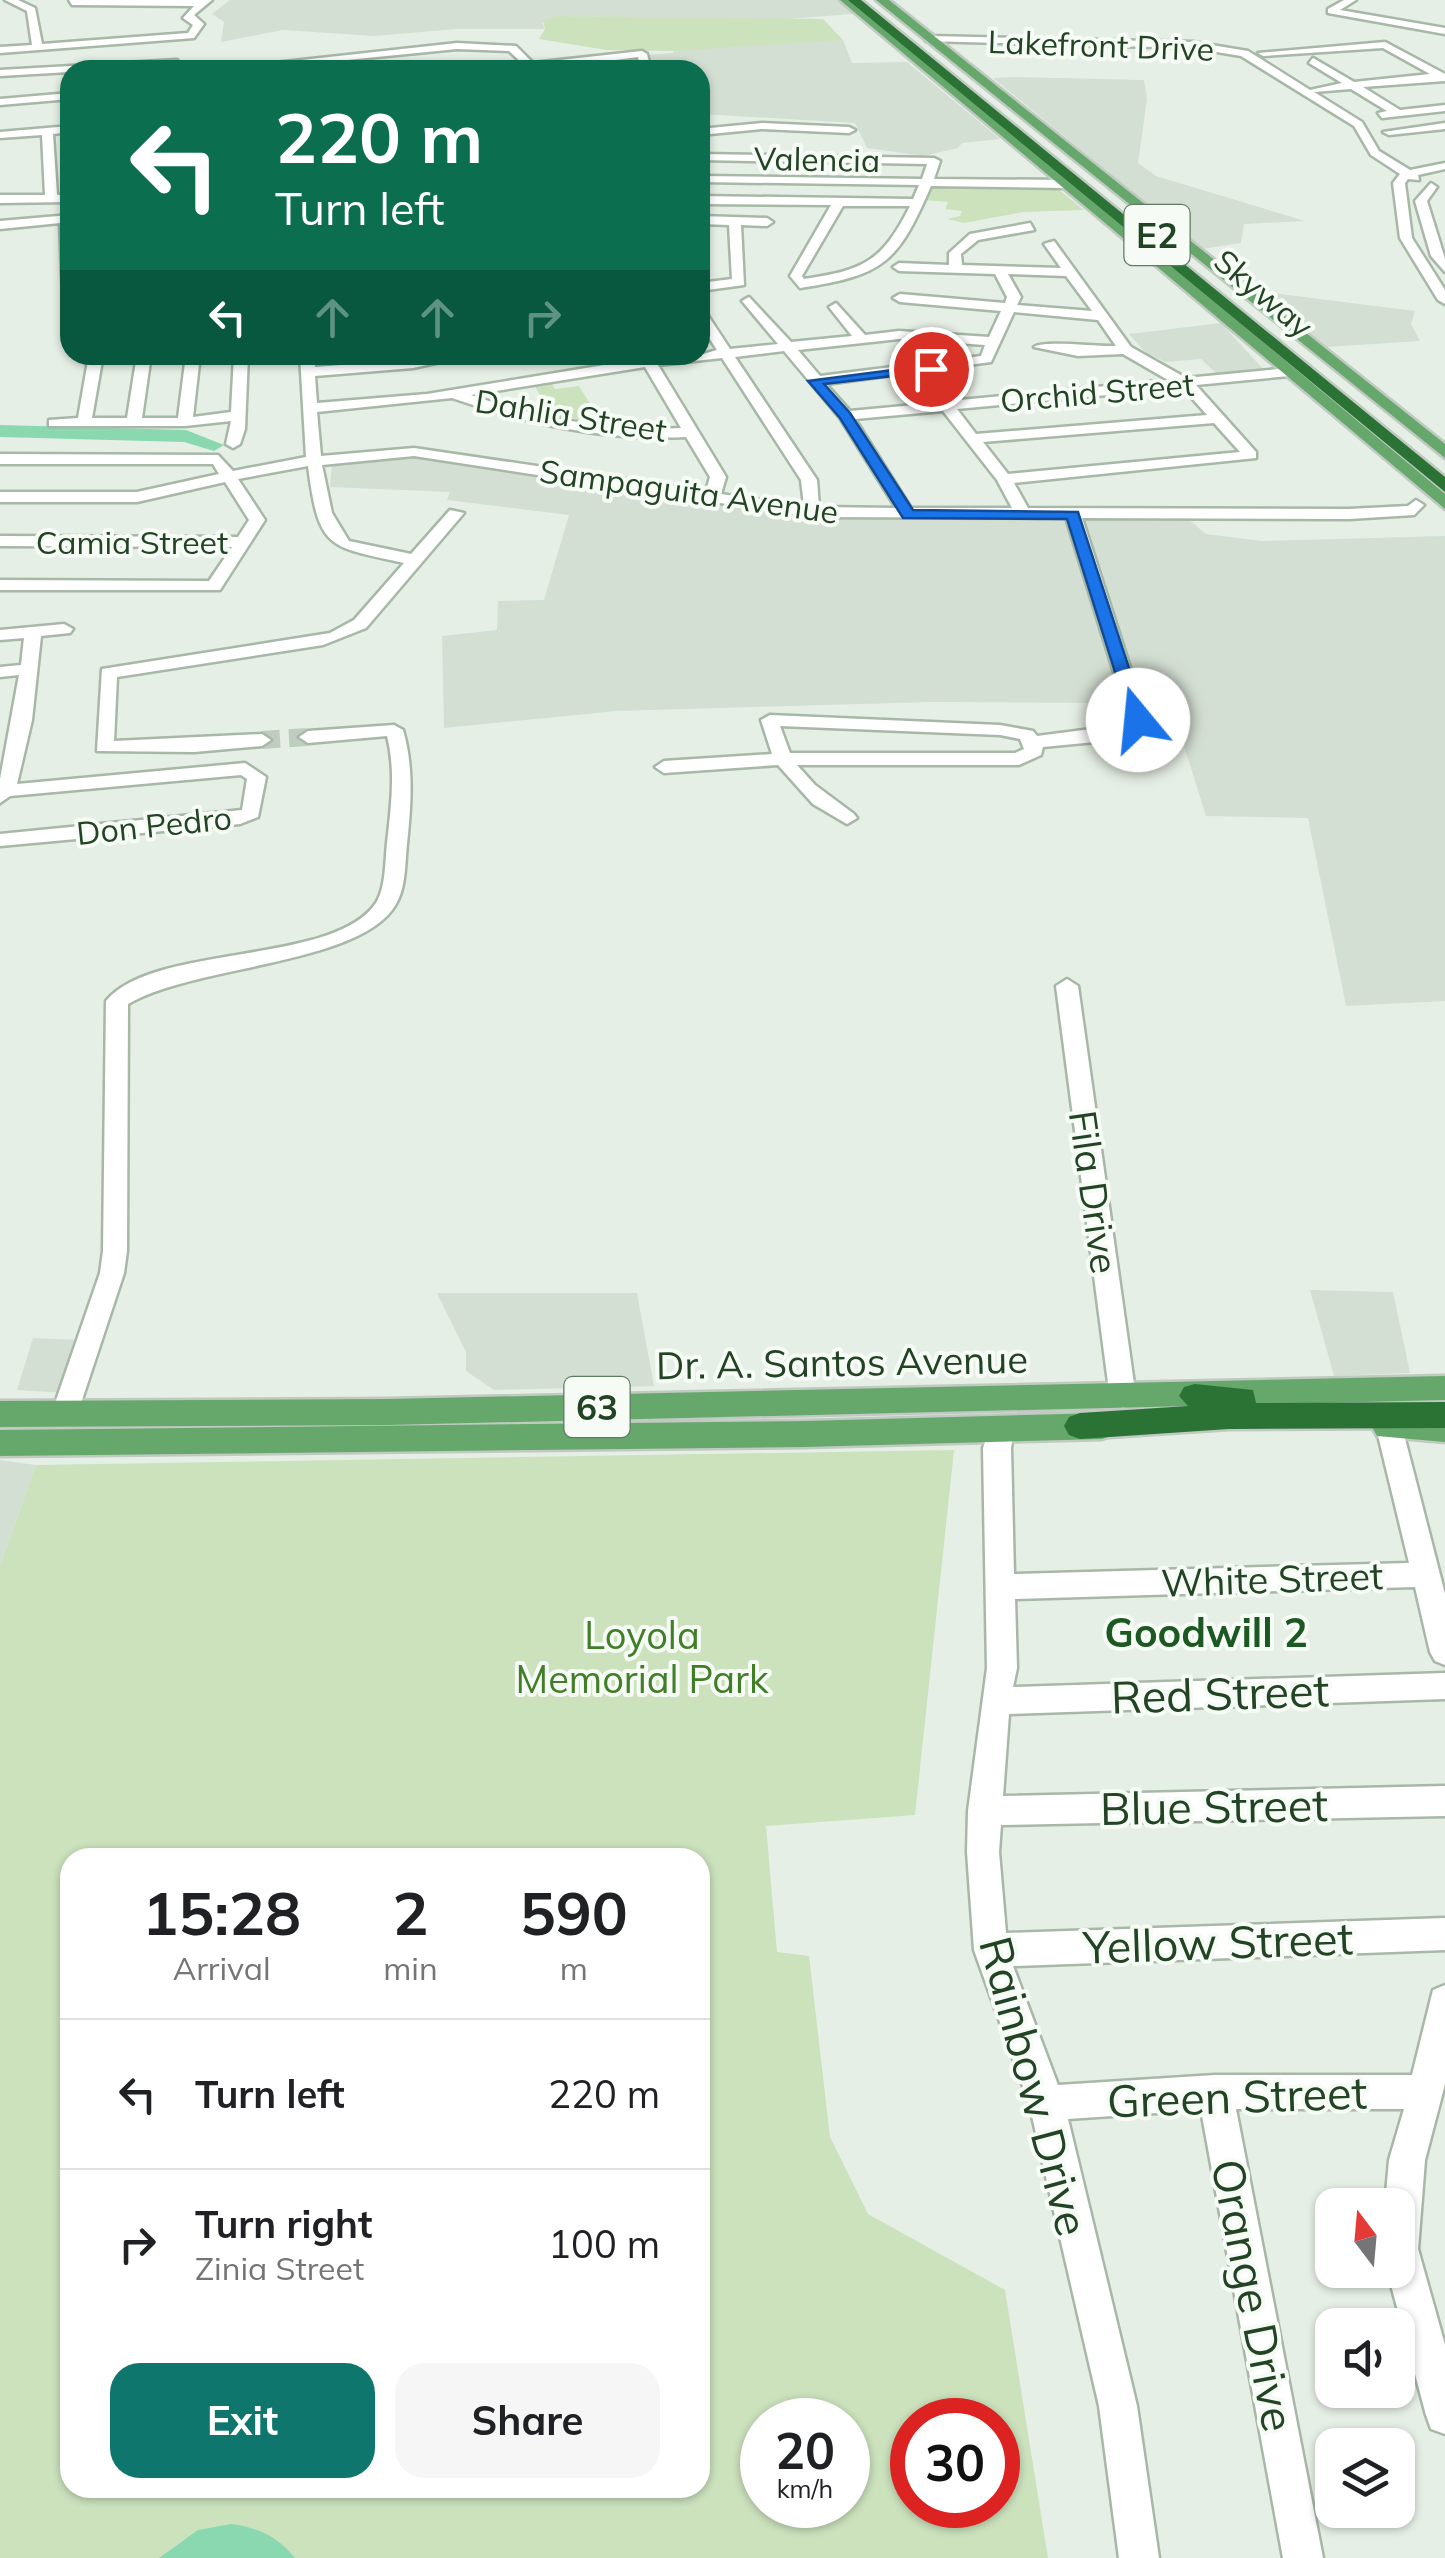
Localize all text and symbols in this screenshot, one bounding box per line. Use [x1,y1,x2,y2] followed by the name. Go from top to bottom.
[987,21,1215,69] street label: Lakefront Drive
[275,93,483,181] text: 220 m
[110,100,240,230] icon: left
[754,138,880,180] street label: Valencia
[275,180,444,236] text: Turn left
[1124,205,1190,265] road number: E2
[1206,240,1322,346] street label: Skyway
[200,290,255,345] icon: left
[305,290,360,345] icon: ahead
[410,290,465,345] icon: ahead
[515,290,570,345] icon: right
[889,327,974,412] pin
[904,342,959,397] icon: arrive
[998,364,1196,420] street label: Orchid Street
[472,380,670,450] street label: Dahlia Street
[537,450,841,532] street label: Sampaguita Avenue
[36,522,228,562] street label: Camia Street
[1086,668,1190,772] position arrow
[74,797,234,853] street label: Don Pedro
[1059,1107,1129,1277] street label: Fila Drive
[656,1335,1028,1389] street label: Dr. A. Santos Avenue
[564,1377,630,1437] road number: 63
[1160,1551,1384,1607] street label: White Street
[1104,1607,1308,1657] district label: Goodwill 2
[516,1611,769,1703] park label: Loyola Memorial Park
[1110,1661,1330,1725] street label: Red Street
[1100,1776,1328,1836] street label: Blue Street
[142,1875,301,1950] text: 15:28
[392,1875,428,1950] text: 2
[520,1875,628,1950] text: 590
[1081,1909,1354,1975] street label: Yellow Street
[968,1930,1102,2242] street label: Rainbow Drive
[173,1948,271,1988] text: Arrival
[383,1948,438,1988] text: min
[560,1948,588,1988] text: m
[1106,2063,1368,2129] street label: Green Street
[110,2067,165,2122] icon: left
[195,2070,345,2118] text: Turn left
[548,2070,660,2118] text: 220 m
[1200,2154,1308,2436] street label: Orange Drive
[1315,2188,1415,2288] north arrow
[1315,2188,1415,2528] map controls
[195,2200,372,2248] text: Turn right
[110,2217,165,2272] icon: right
[548,2220,660,2268] text: 100 m
[195,2248,364,2288] text: Zinia Street
[1315,2308,1415,2408] button: sound
[110,2363,375,2478] button: Exit
[395,2363,660,2478] button: Share
[890,2398,1020,2528] speed limit sign: 30
[775,2419,835,2482] text: 20
[1315,2428,1415,2528] button: layers
[777,2473,833,2504] text: km/h

